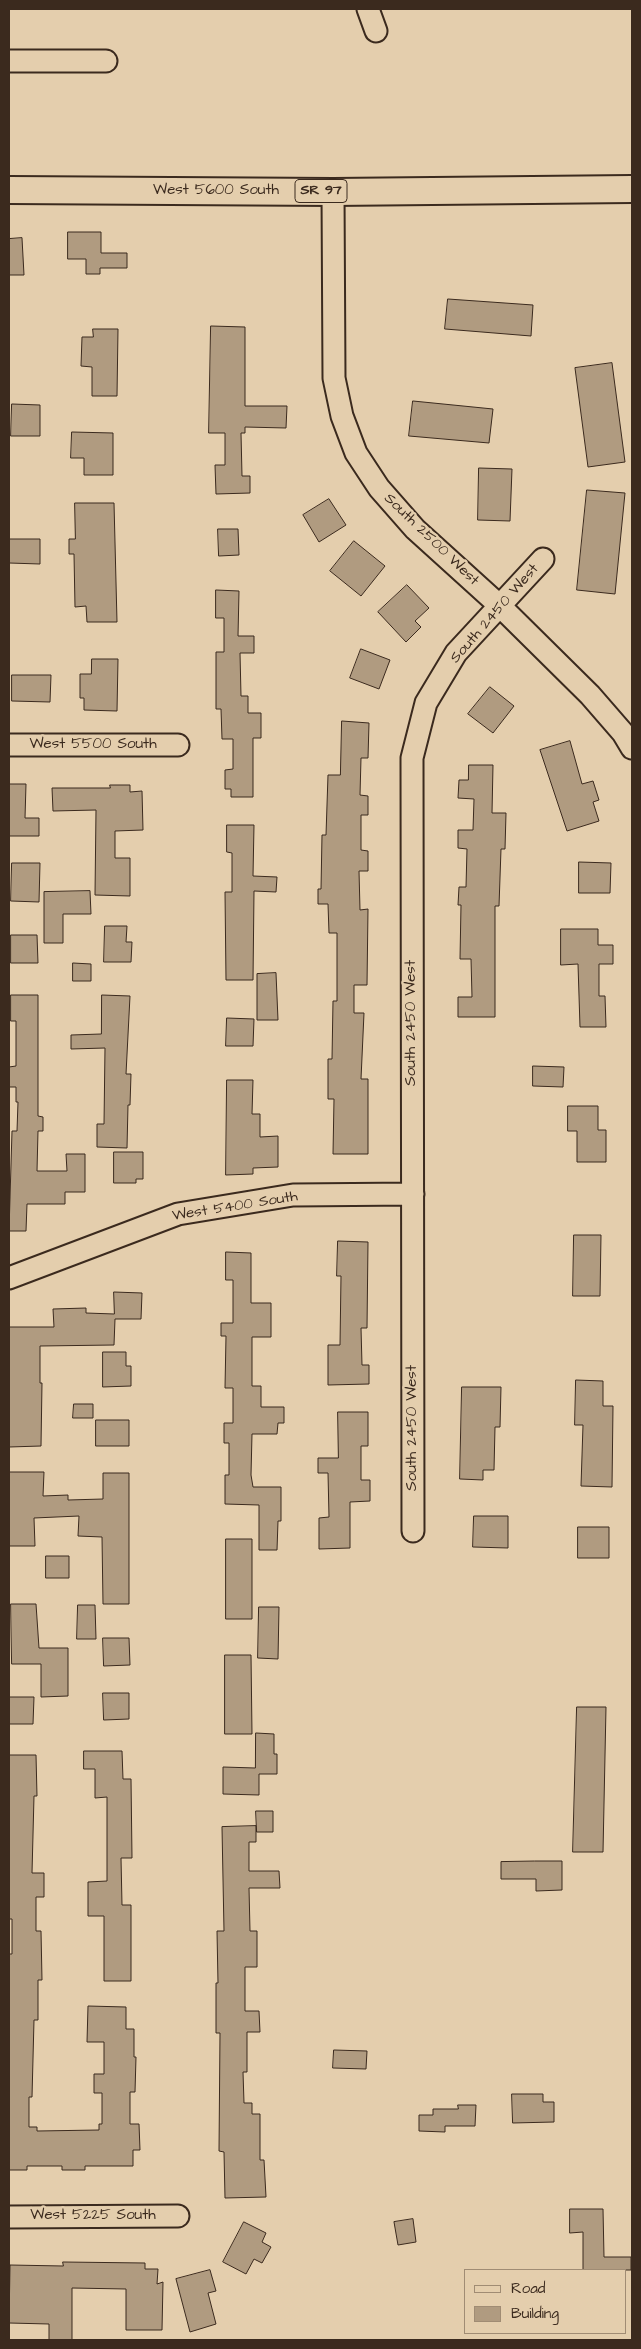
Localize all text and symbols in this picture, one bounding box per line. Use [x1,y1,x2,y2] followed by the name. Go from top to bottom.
[295,180,347,202] road number: SR 97
[153,182,279,200] street label: West 5600 South
[380,490,482,590] street label: South 2500 West
[447,561,543,667] street label: South 2450 West
[29,736,157,754] street label: West 5500 South
[403,960,421,1086] street label: South 2450 West
[171,1188,299,1226] street label: West 5400 South
[404,1365,422,1491] street label: South 2450 West
[30,2207,156,2225] street label: West 5225 South
[463,2269,626,2334] legend
[511,2278,545,2299] text: Road
[511,2303,559,2324] text: Building

